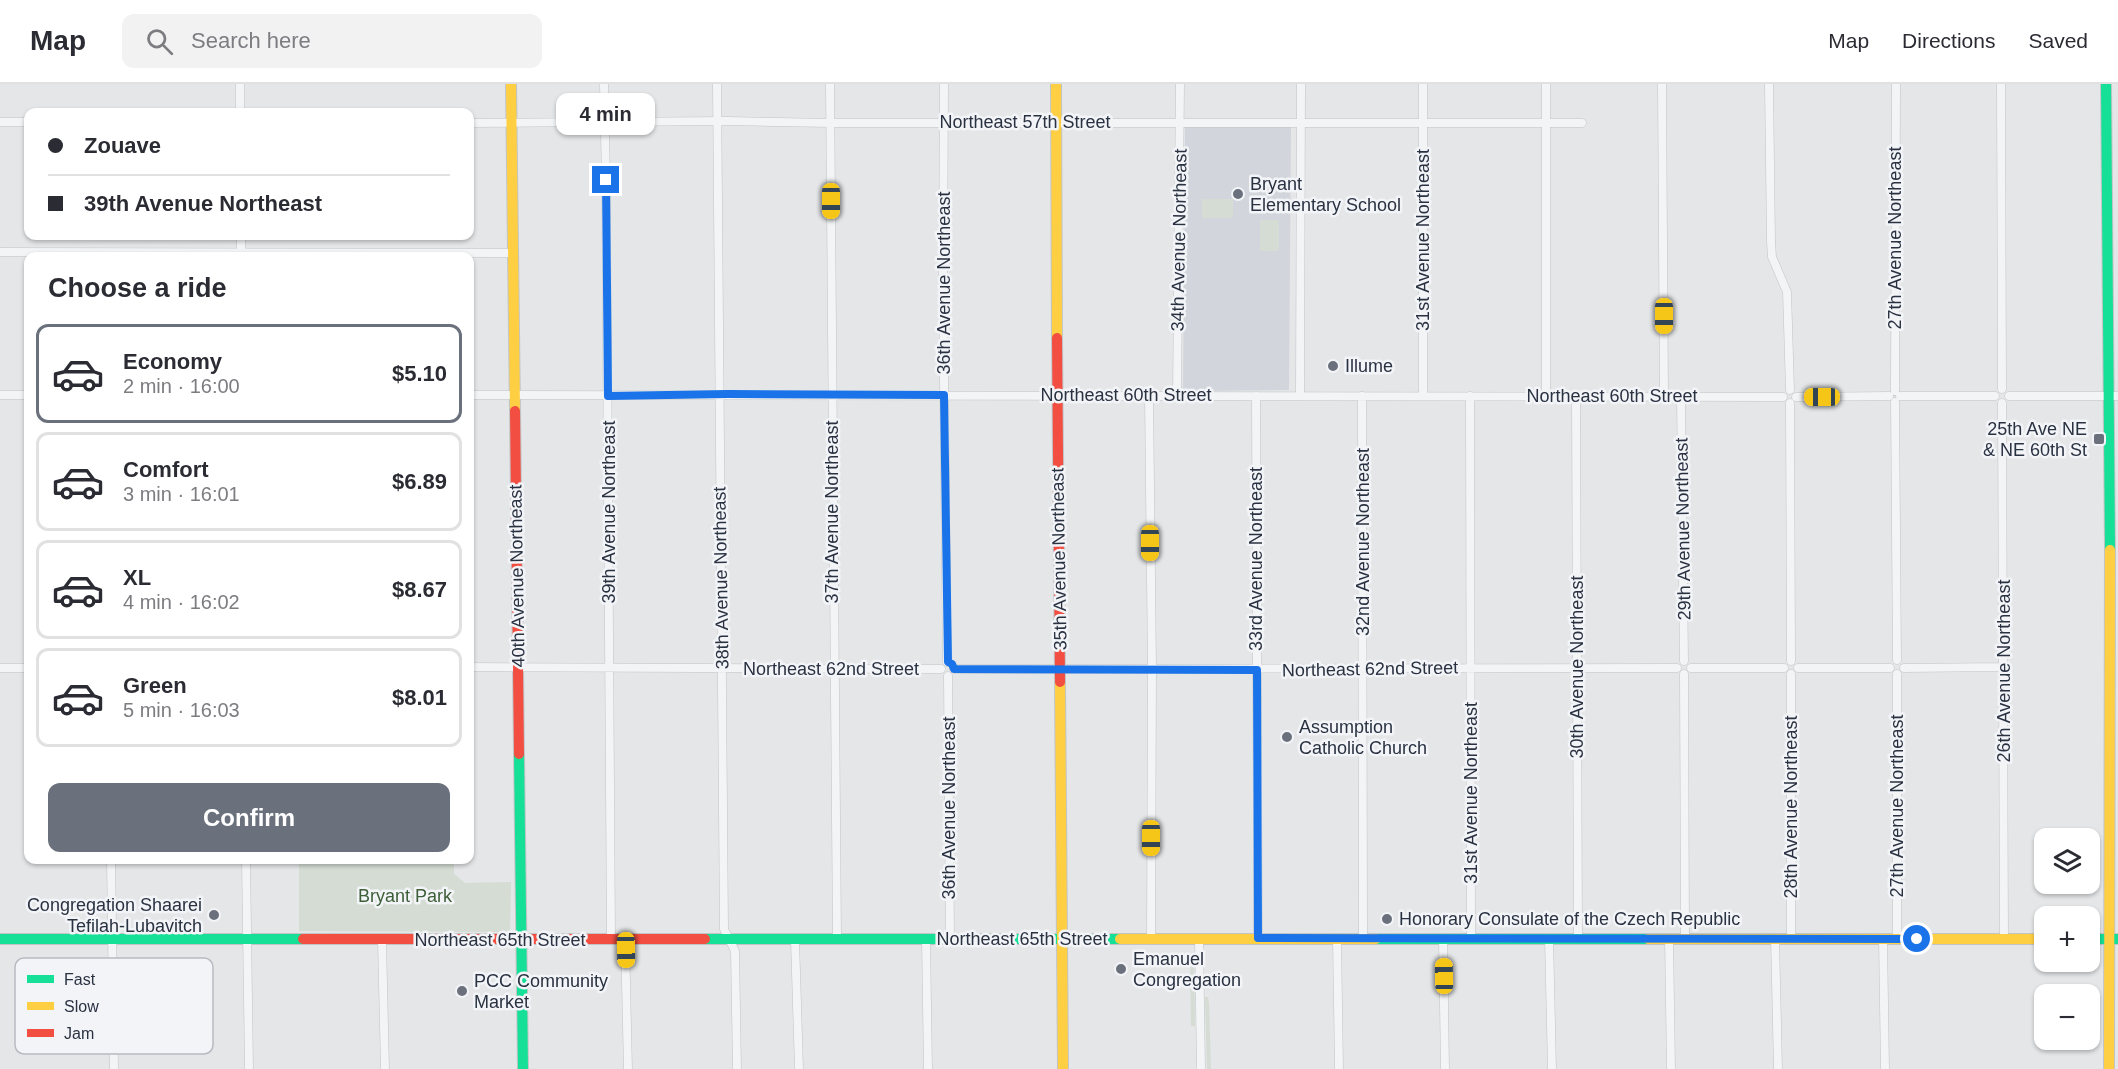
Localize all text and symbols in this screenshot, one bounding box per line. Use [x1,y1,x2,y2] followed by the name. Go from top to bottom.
[122,14,542,68] search box
[30,25,86,56] text: Map
[143,25,176,58] icon: search
[191,28,311,53] text: Search here
[1828,29,1869,52] text: Map
[1902,29,1995,52] text: Directions
[2028,29,2088,52] text: Saved
[556,93,656,135] callout: 4 min
[579,103,632,125] text: 4 min
[939,112,1111,132] street label: Northeast 57th Street
[84,133,161,158] text: Zouave
[1885,147,1905,329] street label: 27th Avenue Northeast
[1167,148,1191,332] street label: 34th Avenue Northeast
[1413,149,1433,331] street label: 31st Avenue Northeast
[592,166,619,193] route end
[1250,174,1401,215] place label: Bryant Elementary School
[822,183,840,219] car
[1231,187,1245,201] marker: Bryant Elementary School
[84,191,322,216] text: 39th Avenue Northeast
[934,192,954,374] street label: 36th Avenue Northeast
[48,273,227,303] text: Choose a ride
[1655,298,1673,334] car
[51,347,105,401] icon: car
[123,349,222,374] text: Economy
[1345,356,1393,376] place label: Illume
[1326,359,1340,373] marker: Illume
[392,361,447,386] text: $5.10
[123,375,240,397] text: 2 min · 16:00
[1040,385,1212,405] street label: Northeast 60th Street
[1526,386,1698,406] street label: Northeast 60th Street
[1804,388,1840,406] car
[1983,419,2087,460] place label: 25th Ave NE & NE 60th St
[599,421,619,603] street label: 39th Avenue Northeast
[822,421,842,603] street label: 37th Avenue Northeast
[2092,432,2106,446] marker: 25th Ave NE & NE 60th St
[1671,437,1695,621] street label: 29th Avenue Northeast
[1353,448,1373,636] street label: 32nd Avenue Northeast
[51,455,105,509] icon: car
[123,457,209,482] text: Comfort
[1047,467,1071,651] street label: 35th Avenue Northeast
[1246,467,1266,651] street label: 33rd Avenue Northeast
[392,469,447,494] text: $6.89
[123,483,240,505] text: 3 min · 16:01
[505,484,529,668] street label: 40th Avenue Northeast
[709,486,733,670] street label: 38th Avenue Northeast
[1141,525,1159,561] car
[51,563,105,617] icon: car
[123,565,151,590] text: XL
[1567,576,1587,758] street label: 30th Avenue Northeast
[392,577,447,602] text: $8.67
[1994,580,2014,762] street label: 26th Avenue Northeast
[123,591,240,613] text: 4 min · 16:02
[1282,657,1458,681] street label: Northeast 62nd Street
[743,659,919,679] street label: Northeast 62nd Street
[51,671,105,725] icon: car
[123,673,187,698] text: Green
[392,685,447,710] text: $8.01
[123,699,240,721] text: 5 min · 16:03
[1461,702,1481,884] street label: 31st Avenue Northeast
[1887,715,1907,897] street label: 27th Avenue Northeast
[1781,716,1801,898] street label: 28th Avenue Northeast
[939,717,959,899] street label: 36th Avenue Northeast
[1299,717,1427,758] place label: Assumption Catholic Church
[1280,730,1294,744] marker: Assumption Catholic Church
[48,783,450,852] button: Confirm
[1142,820,1160,856] car
[2034,828,2100,1050] map controls
[2034,828,2100,894] button: layers
[358,886,453,906] park label: Bryant Park
[27,895,202,936] place label: Congregation Shaarei Tefilah-Lubavitch
[2034,906,2100,972] button: +
[207,908,221,922] marker: Congregation Shaarei Tefilah-Lubavitch
[1399,909,1740,929] place label: Honorary Consulate of the Czech Republic
[1380,912,1394,926] marker: Honorary Consulate of the Czech Republic
[1903,925,1930,952] route start
[936,929,1108,949] street label: Northeast 65th Street
[414,930,586,950] street label: Northeast 65th Street
[617,932,635,968] car
[1133,949,1241,990] place label: Emanuel Congregation
[15,958,213,1054] legend
[1435,958,1453,994] car
[1114,962,1128,976] marker: Emanuel Congregation
[64,971,96,988] text: Fast
[474,971,608,1012] place label: PCC Community Market
[455,984,469,998] marker: PCC Community Market
[2034,984,2100,1050] button: −
[64,998,99,1015] text: Slow
[64,1025,94,1042] text: Jam

